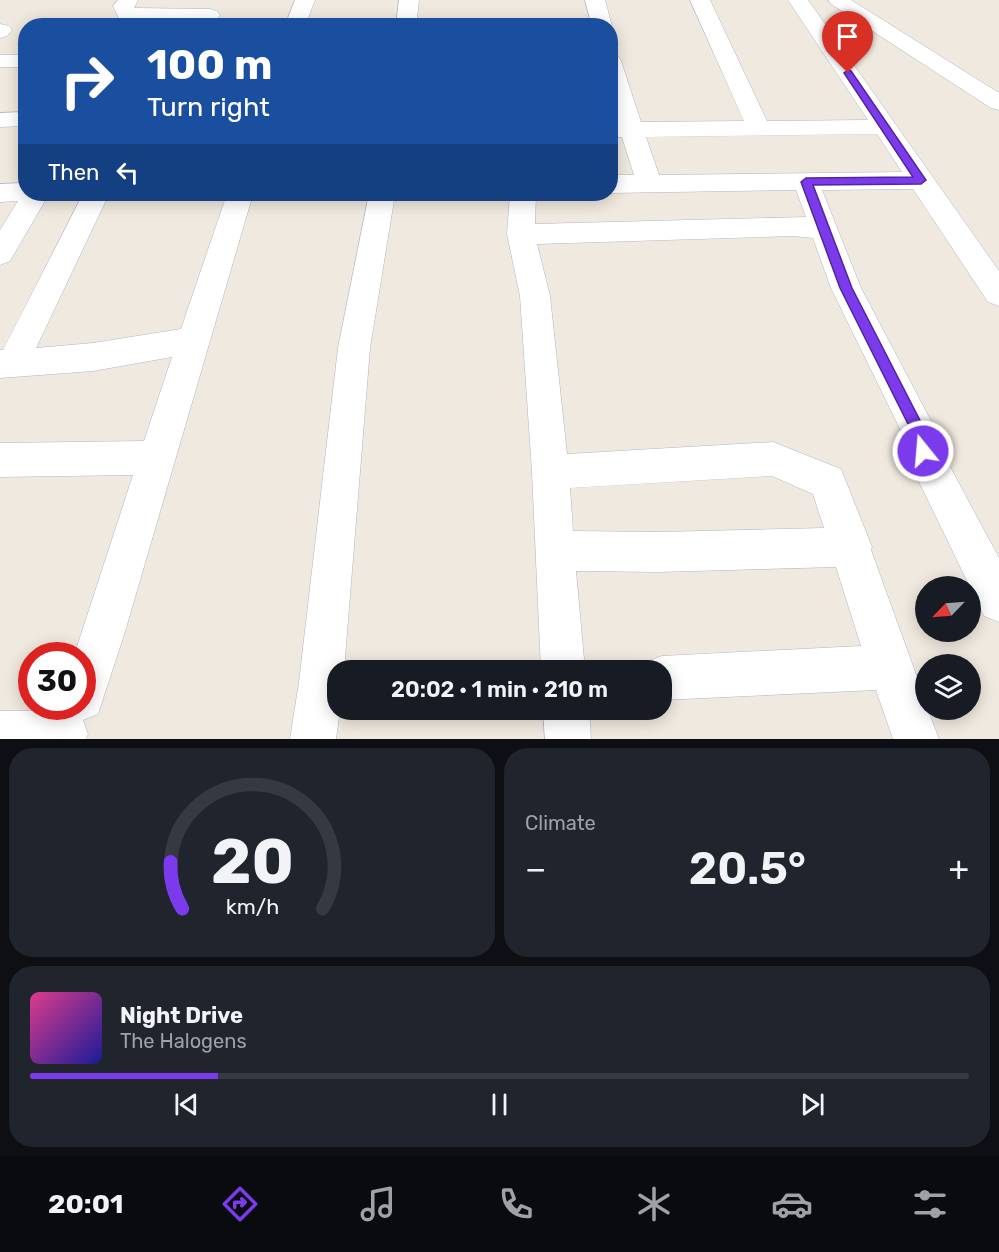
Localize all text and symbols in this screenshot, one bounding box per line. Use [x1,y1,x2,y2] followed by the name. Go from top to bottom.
[822,11,873,73] pin
[831,20,864,53] icon: arrive
[147,40,272,90] text: 100 m
[48,42,126,120] icon: right
[147,91,270,123] text: Turn right
[111,156,144,189] icon: left
[48,159,99,186] text: Then
[891,419,955,483] position arrow
[915,576,981,642] north arrow
[915,576,981,720] map controls
[18,642,96,720] speed limit sign: 30
[915,654,981,720] button: layers
[391,676,608,703] text: 20:02 · 1 min · 210 m
[525,811,596,835] text: Climate
[211,825,293,899] text: 20
[689,842,806,895] text: 20.5°
[525,849,546,888] text: −
[948,849,969,888] text: +
[225,895,279,920] text: km/h
[120,1002,243,1029] text: Night Drive
[120,1029,247,1053] text: The Halogens
[170,1088,203,1121] icon: previous
[483,1088,516,1121] icon: pause
[796,1088,829,1121] icon: next
[219,1183,261,1225] icon: directions
[357,1183,399,1225] icon: music
[495,1183,537,1225] icon: phone
[633,1183,675,1225] icon: climate
[771,1183,813,1225] icon: car
[909,1183,951,1225] icon: filters
[48,1188,124,1220] text: 20:01

